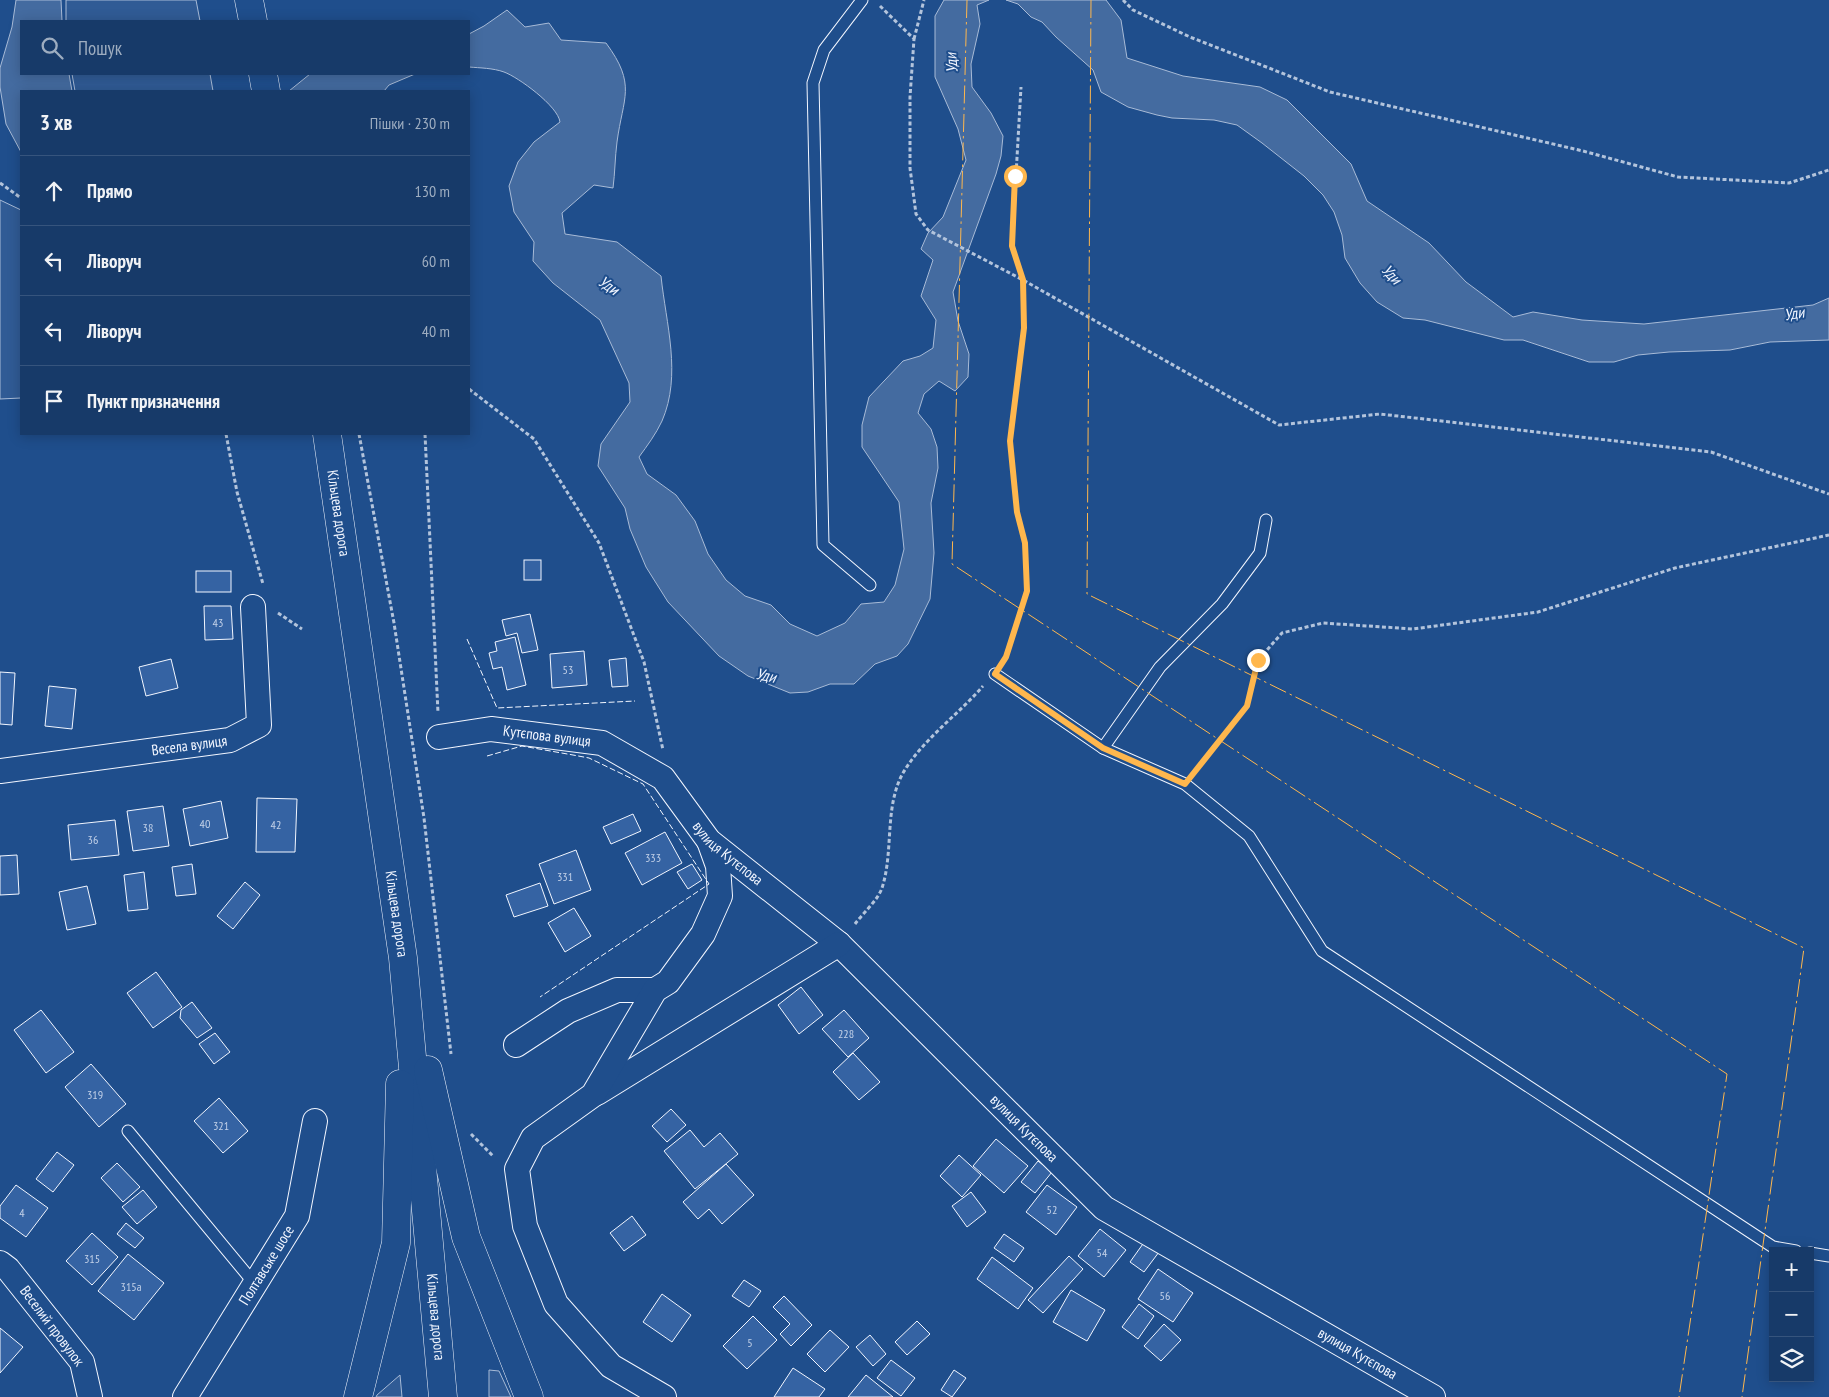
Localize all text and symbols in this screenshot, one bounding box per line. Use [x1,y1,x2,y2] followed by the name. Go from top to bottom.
[20,20,470,75] search box
[38,34,66,62] icon: search
[78,36,122,60] text: Пошук
[940,50,962,74] water label: Уди
[40,109,72,136] text: 3 хв
[370,113,450,133] text: Пішки · 230 m
[1004,165,1027,188] route start
[40,177,68,205] icon: ahead
[87,179,132,203] text: Прямо
[415,181,450,201] text: 130 m
[40,247,68,275] icon: left
[87,249,141,273] text: Ліворуч
[422,251,450,271] text: 60 m
[1378,260,1407,290] water label: Уди
[595,271,625,300] water label: Уди
[1783,301,1807,324] water label: Уди
[40,317,68,345] icon: left
[87,319,141,343] text: Ліворуч
[422,321,450,341] text: 40 m
[40,387,68,415] icon: arrive
[87,389,220,413] text: Пункт призначення
[323,469,355,558] street label: Кільцева дорога
[213,615,223,630] house number: 43
[1247,649,1270,672] route end
[563,662,573,677] house number: 53
[754,663,780,687] water label: Уди
[502,721,592,751] street label: Кутєпова вулиця
[150,730,228,759] street label: Весела вулиця
[200,816,210,831] house number: 40
[271,817,281,832] house number: 42
[689,817,767,889] street label: вулиця Кутєпова
[143,820,153,835] house number: 38
[88,832,98,847] house number: 36
[645,850,661,865] house number: 333
[381,869,413,958] street label: Кільцева дорога
[557,869,573,884] house number: 331
[838,1026,854,1041] house number: 228
[87,1087,103,1102] house number: 319
[987,1090,1062,1166] street label: вулиця Кутєпова
[213,1118,229,1133] house number: 321
[1047,1202,1057,1217] house number: 52
[19,1205,25,1220] house number: 4
[234,1222,298,1308] street label: Полтавське шосе
[1097,1245,1108,1260] house number: 54
[1769,1247,1814,1382] map controls
[1769,1247,1814,1292] button: +
[84,1251,100,1266] house number: 315
[423,1273,450,1361] street label: Кільцева дорога
[120,1279,142,1294] house number: 315а
[16,1282,89,1370] street label: Веселий провулок
[1160,1288,1170,1303] house number: 56
[1769,1292,1814,1337] button: −
[1315,1323,1401,1383] street label: вулиця Кутєпова
[747,1335,753,1350] house number: 5
[1769,1337,1814,1382] button: layers

